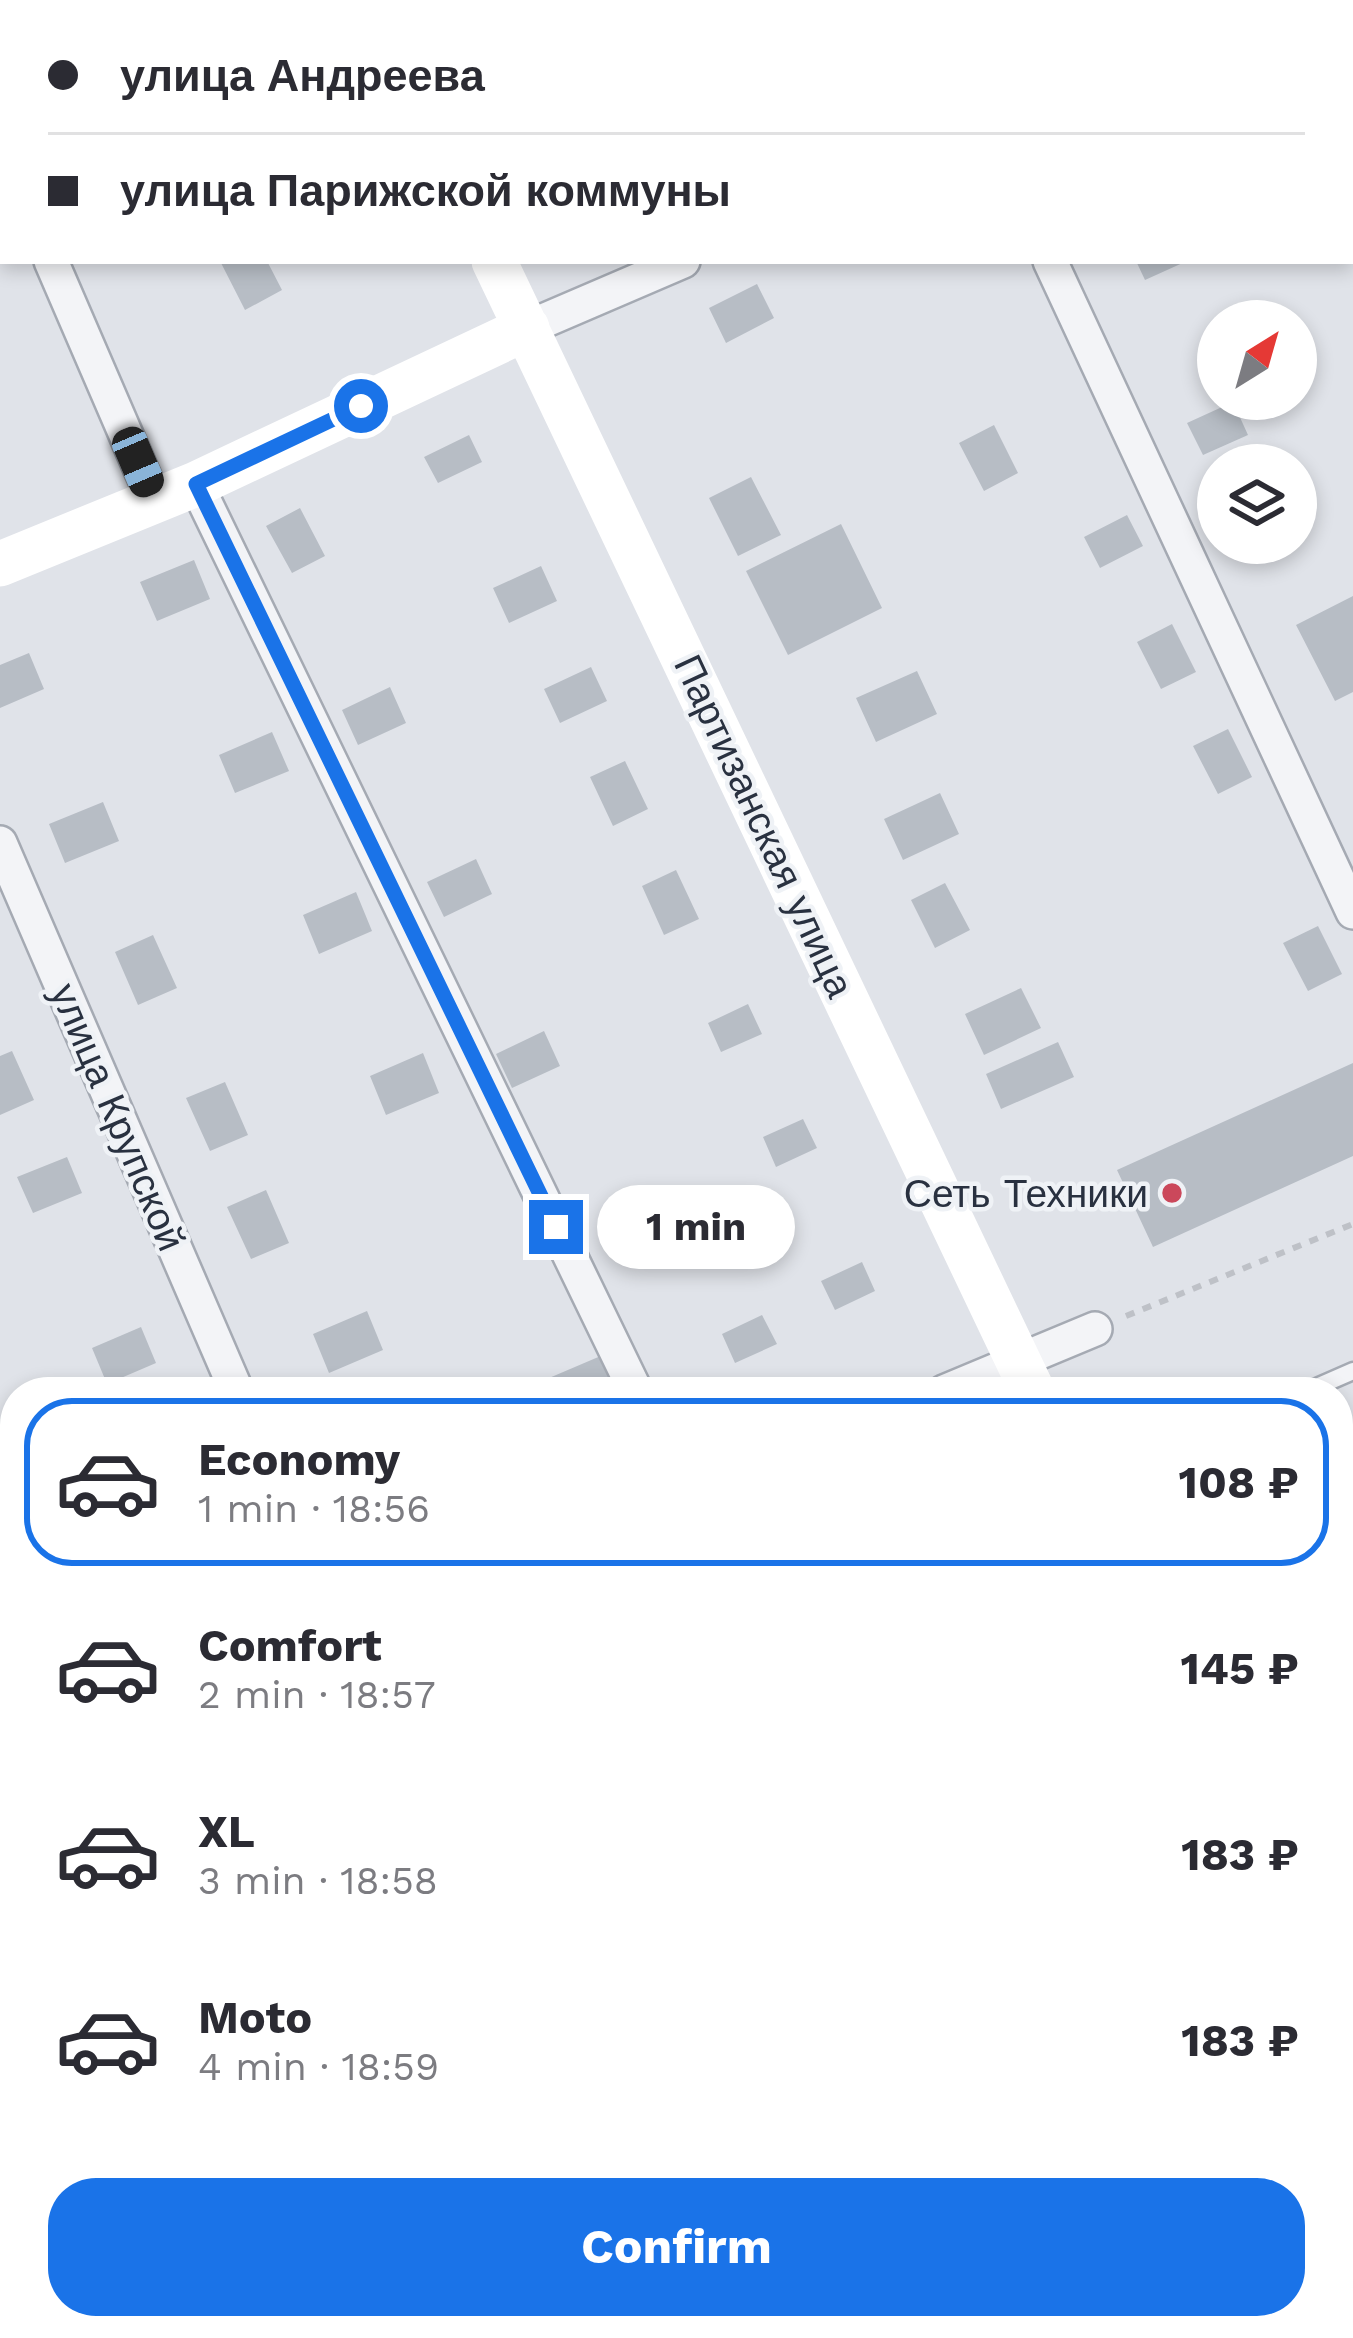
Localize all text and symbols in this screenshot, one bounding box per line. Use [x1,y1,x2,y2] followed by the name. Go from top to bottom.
[120,49,485,102] text: улица Андреева
[120,164,731,217] text: улица Парижской коммуны
[1197,300,1317,420] north arrow
[1197,300,1317,564] map controls
[334,379,388,433] route start
[107,422,169,502] car
[1197,444,1317,564] button: layers
[665,648,863,1004] street label: Партизанская улица
[41,977,195,1257] street label: улица Крупской
[904,1171,1148,1216] place label: Сеть Техники
[1159,1180,1185,1206] marker: Сеть Техники
[598,1185,796,1269] callout: 1 min
[529,1200,583,1254] route end
[646,1204,746,1249] text: 1 min
[54,1428,162,1536] icon: car
[198,1433,400,1486] text: Economy
[1179,1456,1299,1509] text: 108 ₽
[198,1486,430,1531] text: 1 min · 18:56
[54,1614,162,1722] icon: car
[198,1619,382,1672] text: Comfort
[1180,1642,1299,1695] text: 145 ₽
[198,1672,436,1717] text: 2 min · 18:57
[54,1800,162,1908] icon: car
[198,1805,255,1858] text: XL
[1181,1828,1299,1881] text: 183 ₽
[198,1858,438,1903] text: 3 min · 18:58
[54,1986,162,2094] icon: car
[198,1991,312,2044] text: Moto
[1181,2014,1299,2067] text: 183 ₽
[198,2044,439,2089] text: 4 min · 18:59
[48,2178,1305,2316] button: Confirm

